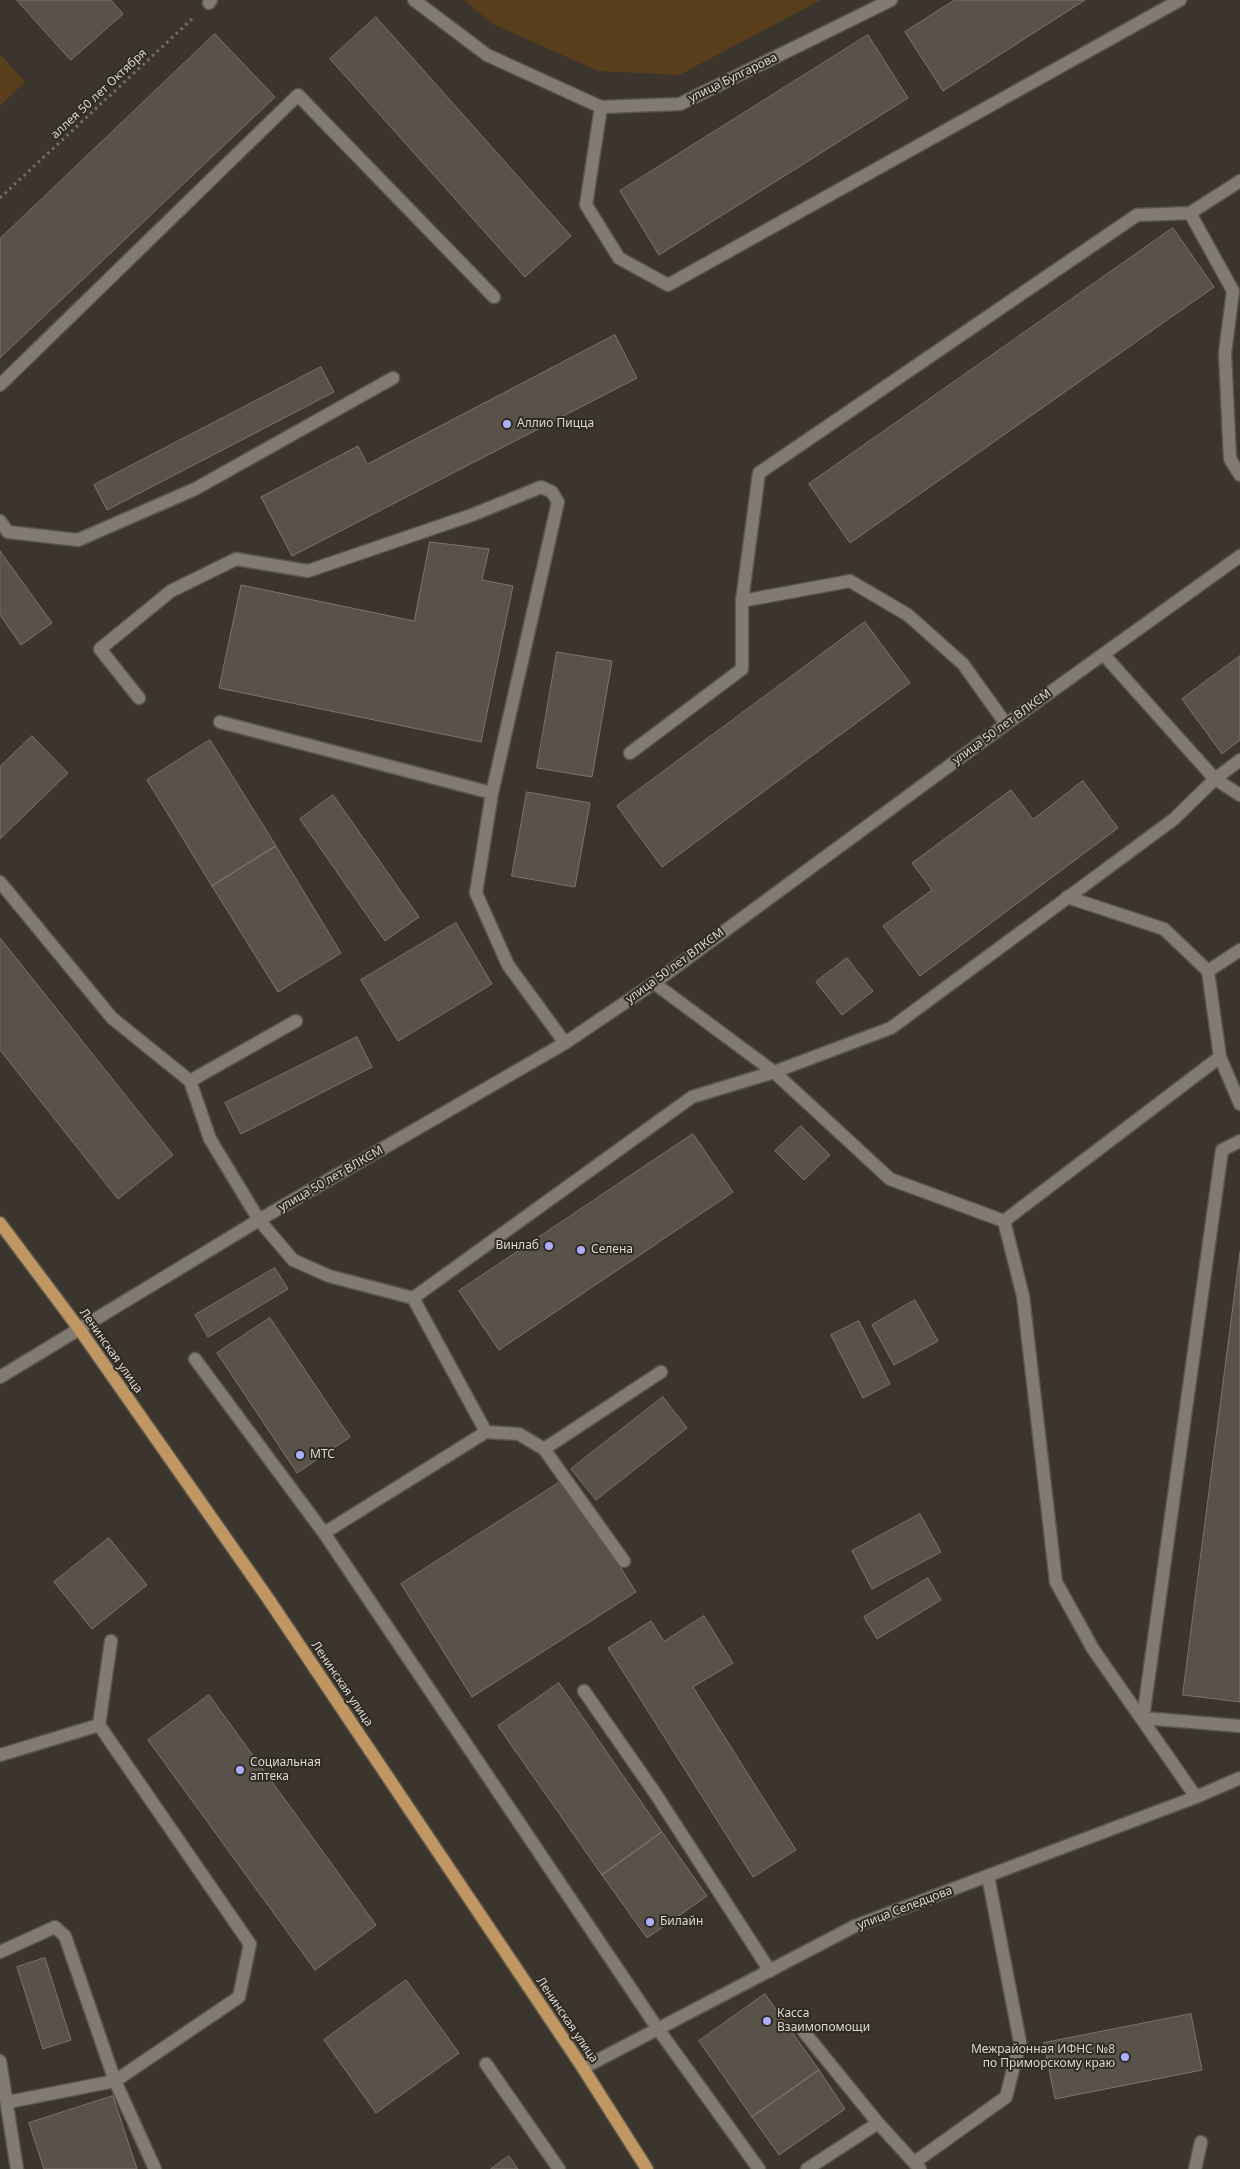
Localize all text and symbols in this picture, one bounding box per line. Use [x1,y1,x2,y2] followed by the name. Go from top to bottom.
[48,46,150,142] street label: аллея 50 лет Октября
[686,50,780,106] street label: улица Булгарова
[517,417,594,431] place label: Аллио Пицца
[501,418,513,430] marker: Аллио Пицца
[950,686,1054,768] street label: улица 50 лет ВЛКСМ
[623,925,727,1007] street label: улица 50 лет ВЛКСМ
[276,1143,386,1215] street label: улица 50 лет ВЛКСМ
[496,1239,539,1253] place label: Винлаб
[543,1240,555,1252] marker: Винлаб
[591,1243,633,1257] place label: Селена
[575,1244,587,1256] marker: Селена
[76,1306,146,1396] street label: Ленинская улица
[310,1448,335,1462] place label: МТС
[294,1449,306,1461] marker: МТС
[308,1639,376,1729] street label: Ленинская улица
[250,1756,321,1784] place label: Социальная аптека
[234,1764,246,1776] marker: Социальная аптека
[856,1883,954,1933] street label: улица Селедцова
[660,1915,703,1929] place label: Билайн
[644,1916,656,1928] marker: Билайн
[533,1975,601,2065] street label: Ленинская улица
[777,2007,870,2035] place label: Касса Взаимопомощи
[761,2015,773,2027] marker: Касса Взаимопомощи
[971,2043,1115,2071] place label: Межрайонная ИФНС №8 по Приморскому краю
[1119,2051,1131,2063] marker: Межрайонная ИФНС №8 по Приморскому краю

